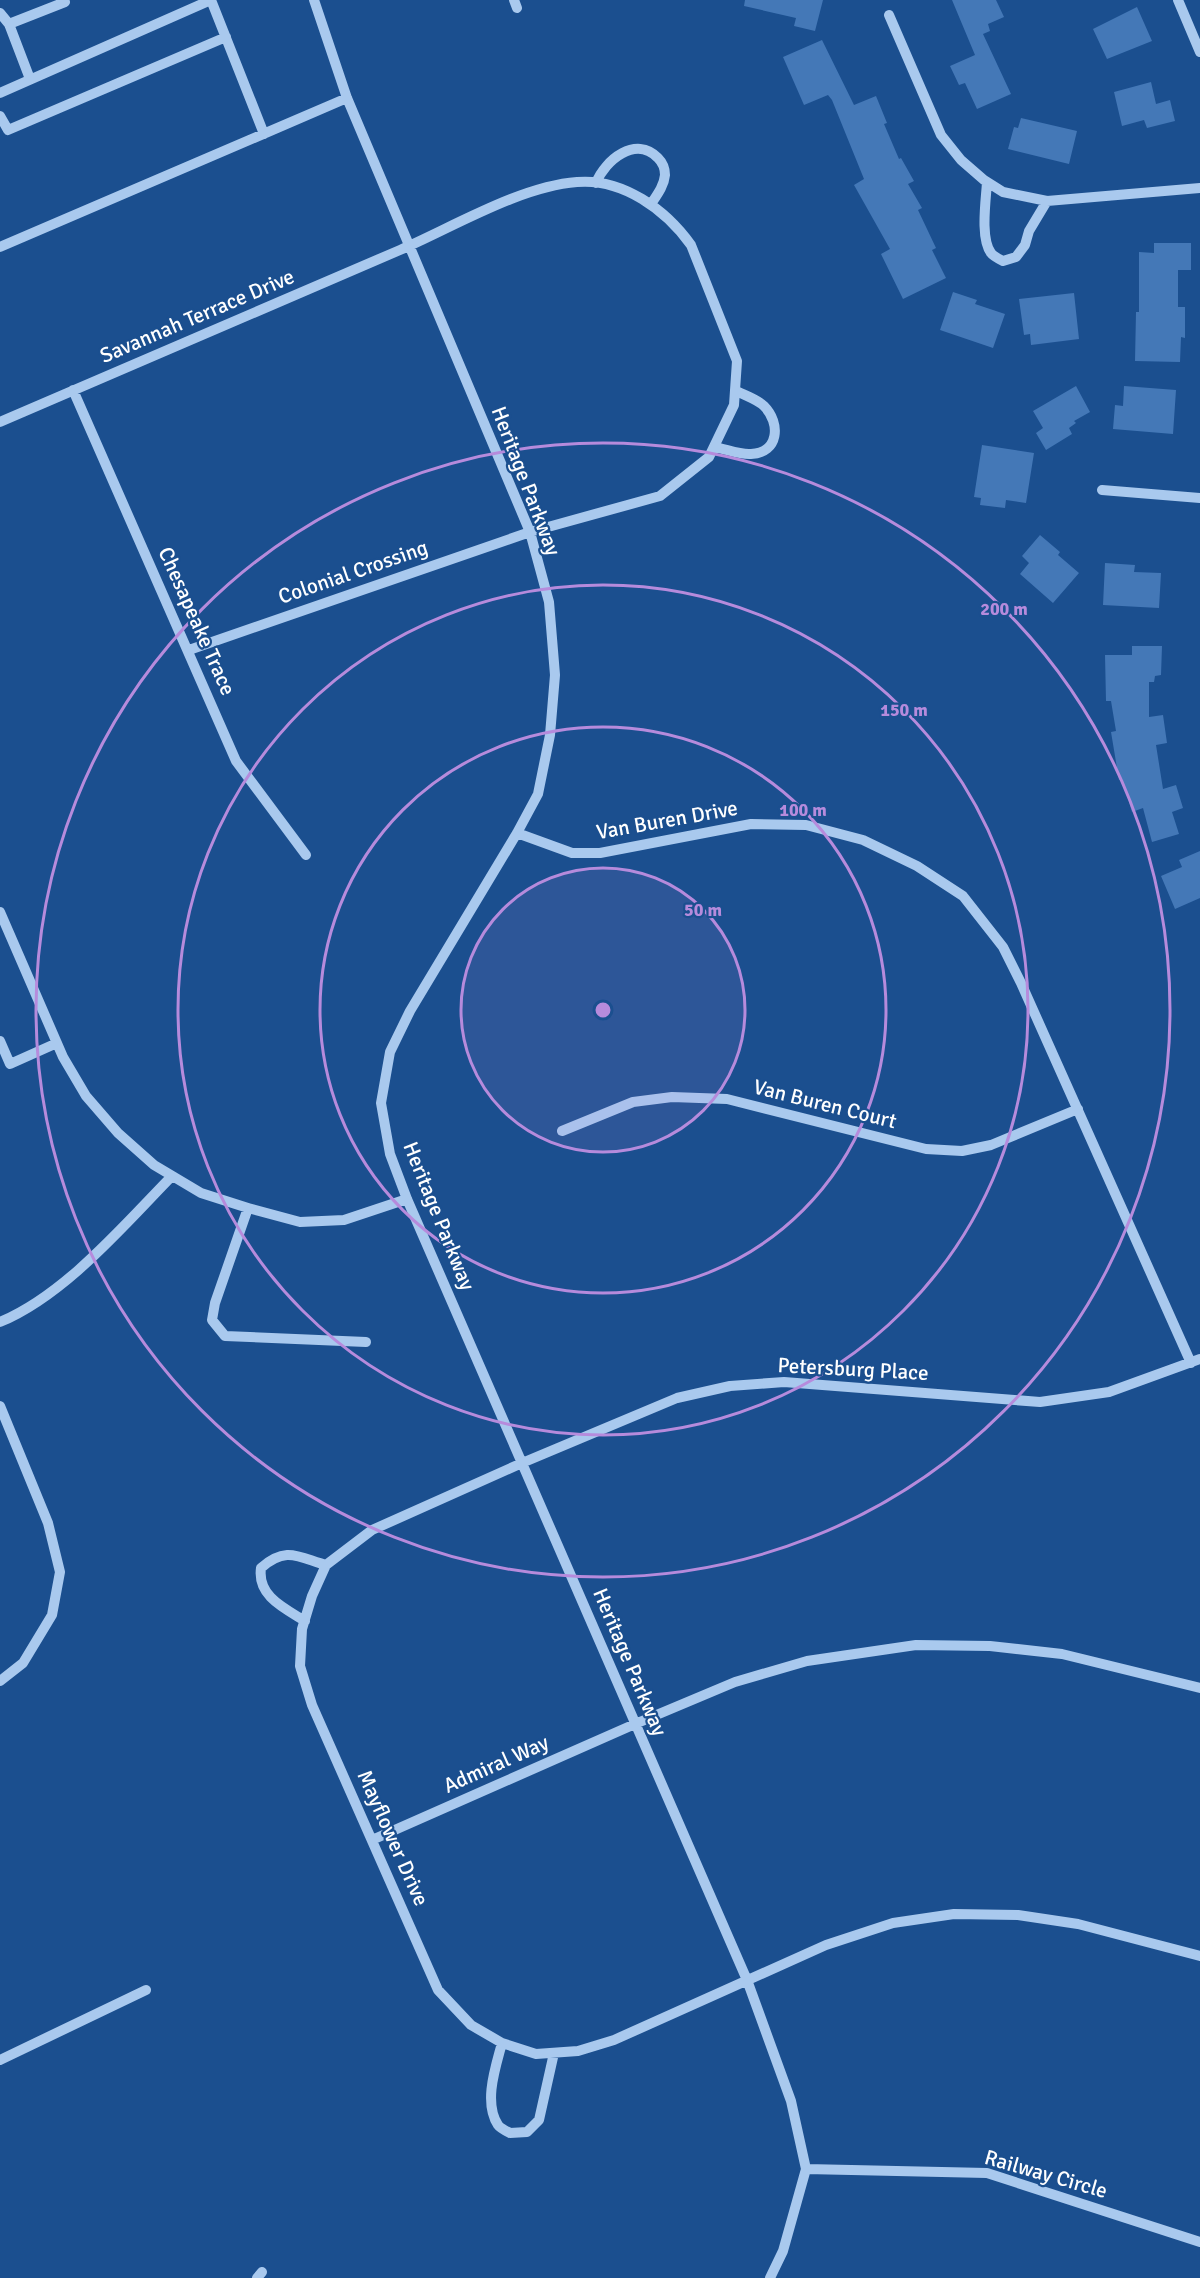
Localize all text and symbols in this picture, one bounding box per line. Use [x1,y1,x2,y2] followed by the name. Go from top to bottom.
[96,263,298,369] street label: Savannah Terrace Drive
[486,403,567,560] street label: Heritage Parkway
[275,534,431,610] street label: Colonial Crossing
[153,543,241,699] street label: Chesapeake Trace
[980,598,1028,620] text: 200 m
[880,699,928,721] text: 150 m
[594,795,740,845] street label: Van Buren Drive
[779,799,827,821] text: 100 m
[684,899,722,921] text: 50 m
[593,1000,613,1020] centre of rings
[751,1074,899,1134] street label: Van Buren Court
[397,1138,481,1294] street label: Heritage Parkway
[777,1352,929,1386] street label: Petersburg Place
[587,1584,673,1740] street label: Heritage Parkway
[439,1729,553,1799] street label: Admiral Way
[351,1766,435,1910] street label: Mayflower Drive
[982,2144,1110,2204] street label: Railway Circle

